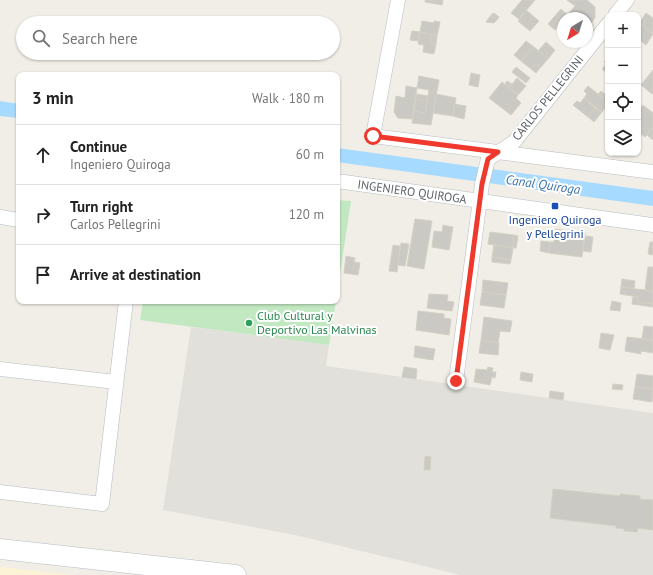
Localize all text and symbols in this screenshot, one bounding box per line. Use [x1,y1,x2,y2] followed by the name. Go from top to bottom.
[557,12,593,48] north arrow
[605,12,641,156] map controls
[605,12,641,48] button: +
[16,16,340,60] search box
[30,27,52,49] icon: search
[62,29,138,48] text: Search here
[605,48,641,84] button: −
[509,52,587,143] street label: CARLOS PELLEGRINI
[605,84,641,120] button: locate
[32,87,73,109] text: 3 min
[252,90,324,107] text: Walk · 180 m
[605,120,641,156] button: layers
[364,127,382,145] route start
[70,137,127,156] text: Continue
[32,144,54,166] icon: ahead
[296,146,324,163] text: 60 m
[70,156,171,173] text: Ingeniero Quiroga
[505,171,582,198] water label: Canal Quiroga
[357,176,468,207] street label: INGENIERO QUIROGA
[70,197,133,216] text: Turn right
[550,201,560,211] marker: Ingeniero Quiroga y Pellegrini
[32,204,54,226] icon: right
[289,206,324,223] text: 120 m
[509,212,602,241] place label: Ingeniero Quiroga y Pellegrini
[70,216,161,233] text: Carlos Pellegrini
[32,264,54,286] icon: arrive
[70,265,201,284] text: Arrive at destination
[257,308,377,337] place label: Club Cultural y Deportivo Las Malvinas
[244,318,254,328] marker: Club Cultural y Deportivo Las Malvinas
[447,372,465,390] route end

